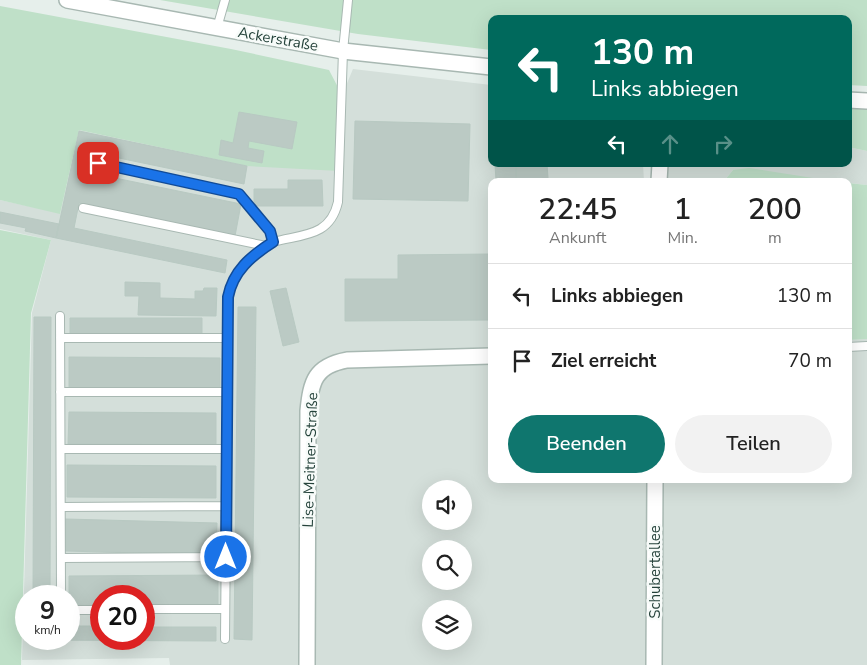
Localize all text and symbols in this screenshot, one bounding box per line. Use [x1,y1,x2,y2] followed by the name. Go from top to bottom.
[236,22,320,56] street label: Ackerstraße
[591,29,694,76] text: 130 m
[508,35,573,100] icon: left
[591,74,739,104] text: Links abbiegen
[603,130,631,158] icon: left
[656,130,684,158] icon: ahead
[709,130,737,158] icon: right
[77,142,119,184] pin
[84,149,112,177] icon: arrive
[538,189,617,230] text: 22:45
[674,189,692,230] text: 1
[748,189,802,230] text: 200
[549,227,606,249] text: Ankunft
[667,227,698,249] text: Min.
[768,227,782,249] text: m
[508,282,536,310] icon: left
[551,283,683,309] text: Links abbiegen
[777,283,832,309] text: 130 m
[508,347,536,375] icon: arrive
[551,348,656,374] text: Ziel erreicht
[788,348,832,374] text: 70 m
[298,392,322,528] street label: Lise-Meitner-Straße
[508,415,665,473] button: Beenden
[675,415,832,473] button: Teilen
[422,480,472,650] map controls
[422,480,472,530] button: sound
[645,525,665,619] street label: Schubertallee
[199,530,251,582] position arrow
[422,540,472,590] button: search
[90,585,155,650] speed limit sign: 20
[40,594,55,628] text: 9
[422,600,472,650] button: layers
[34,622,61,638] text: km/h

